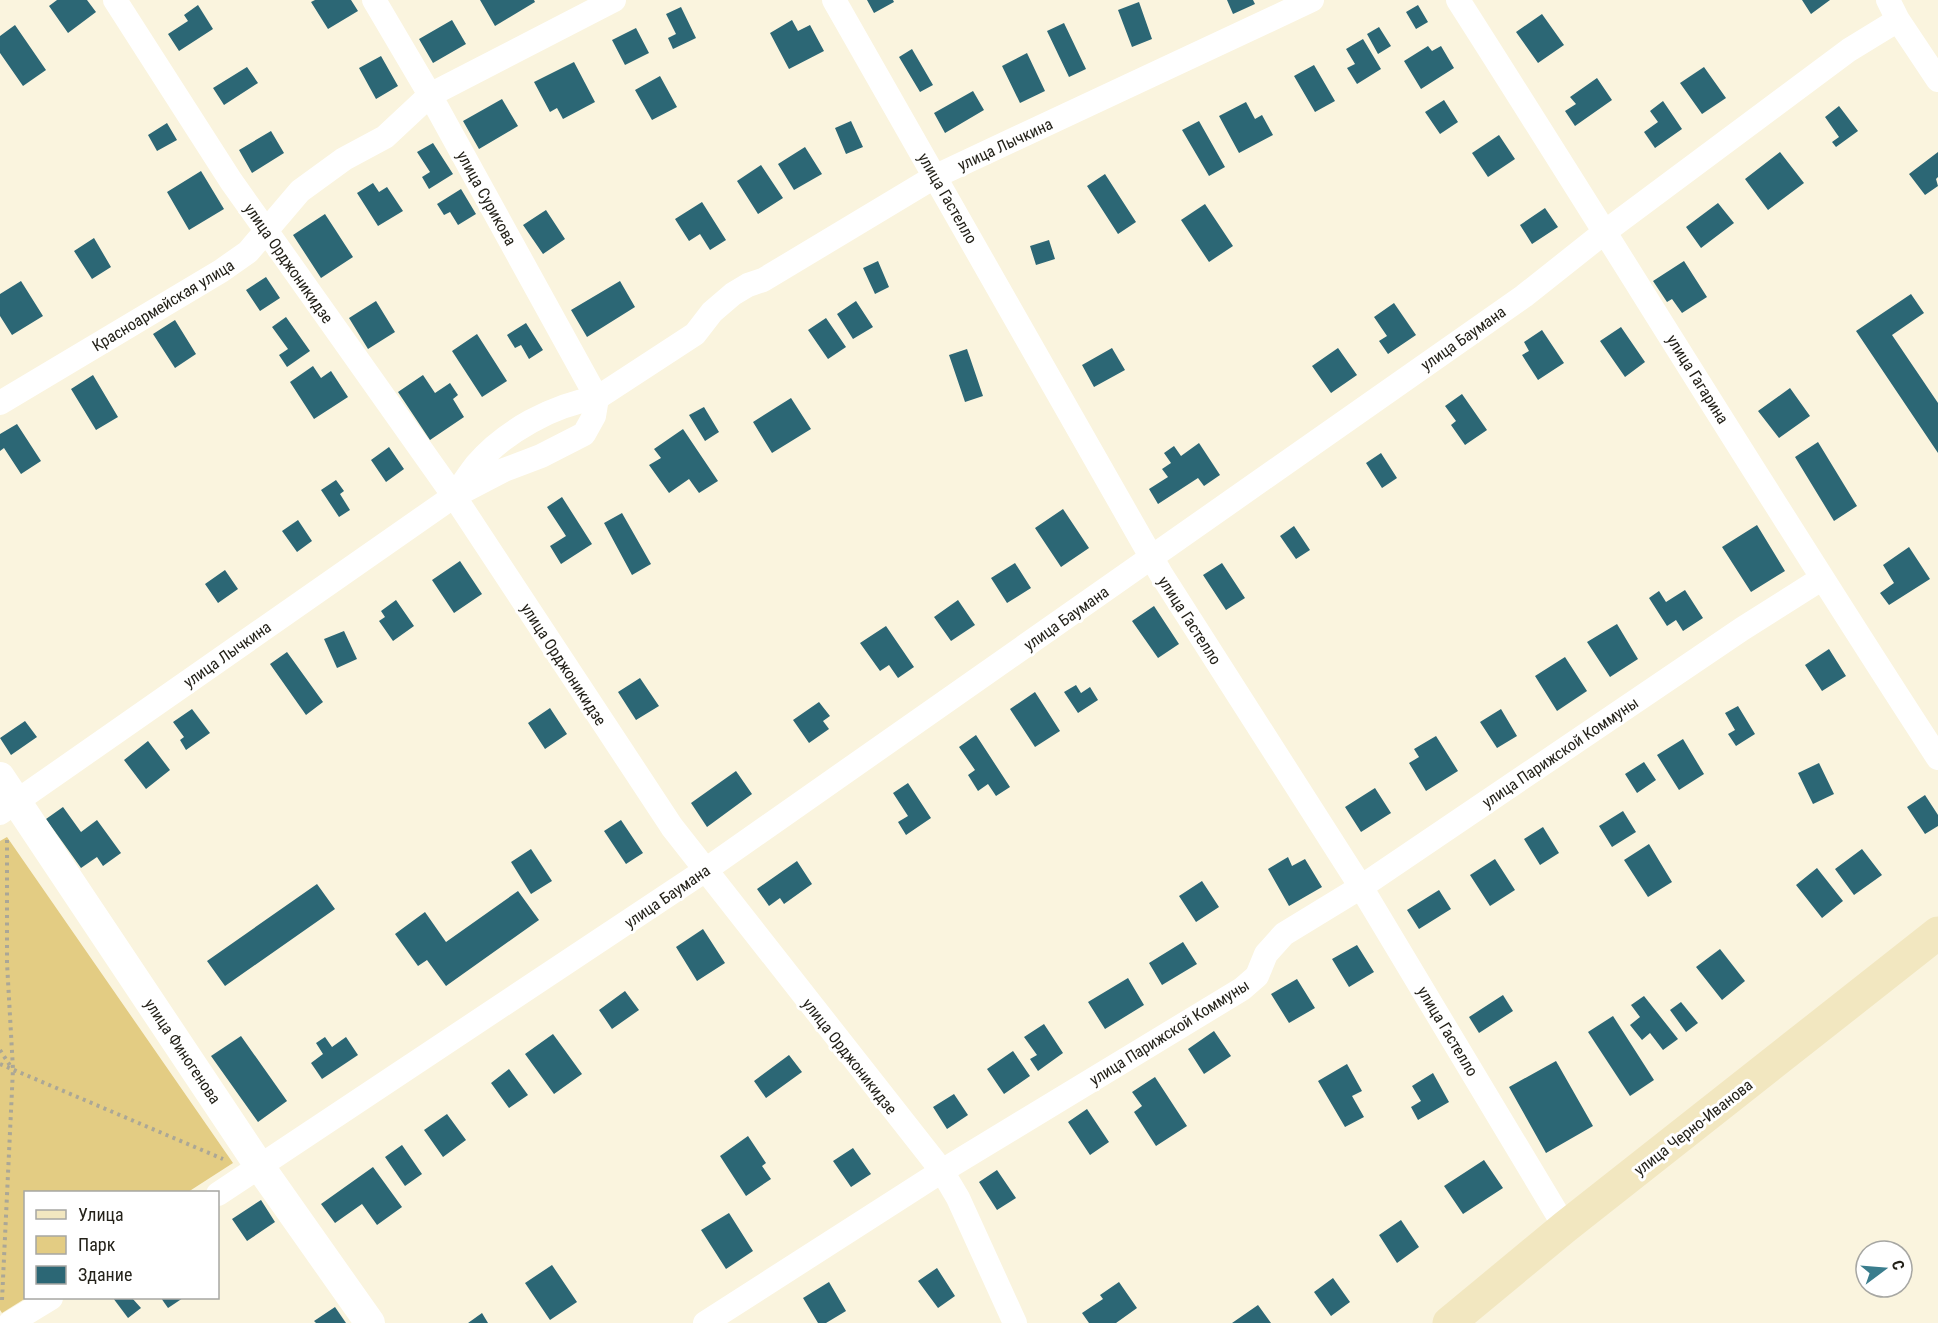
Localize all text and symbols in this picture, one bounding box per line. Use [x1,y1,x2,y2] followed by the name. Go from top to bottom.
[955,114,1056,175] street label: улица Лычкина
[453,148,520,249] street label: улица Сурикова
[914,149,981,247] street label: улица Гастелло
[240,200,337,327] street label: улица Орджоникидзе
[89,255,238,355] street label: Красноармейская улица
[1417,302,1509,375] street label: улица Баумана
[1663,331,1733,427] street label: улица Гагарина
[1154,572,1225,668] street label: улица Гастелло
[1020,582,1112,655] street label: улица Баумана
[517,599,610,729] street label: улица Орджоникидзе
[180,617,275,692] street label: улица Лычкина
[1479,693,1642,812] street label: улица Парижской Коммуны
[621,861,714,932] street label: улица Баумана
[1086,976,1252,1089] street label: улица Парижской Коммуны
[1413,983,1482,1080] street label: улица Гастелло
[798,994,901,1118] street label: улица Орджоникидзе
[140,995,225,1107] street label: улица Финогенова
[1630,1075,1756,1180] street label: улица Черно-Иванова
[24,1191,219,1299] legend
[78,1204,124,1225] text: Улица
[78,1234,116,1255] text: Парк
[1854,1239,1914,1299] north arrow
[1888,1258,1908,1272] text: С
[78,1264,132,1285] text: Здание

